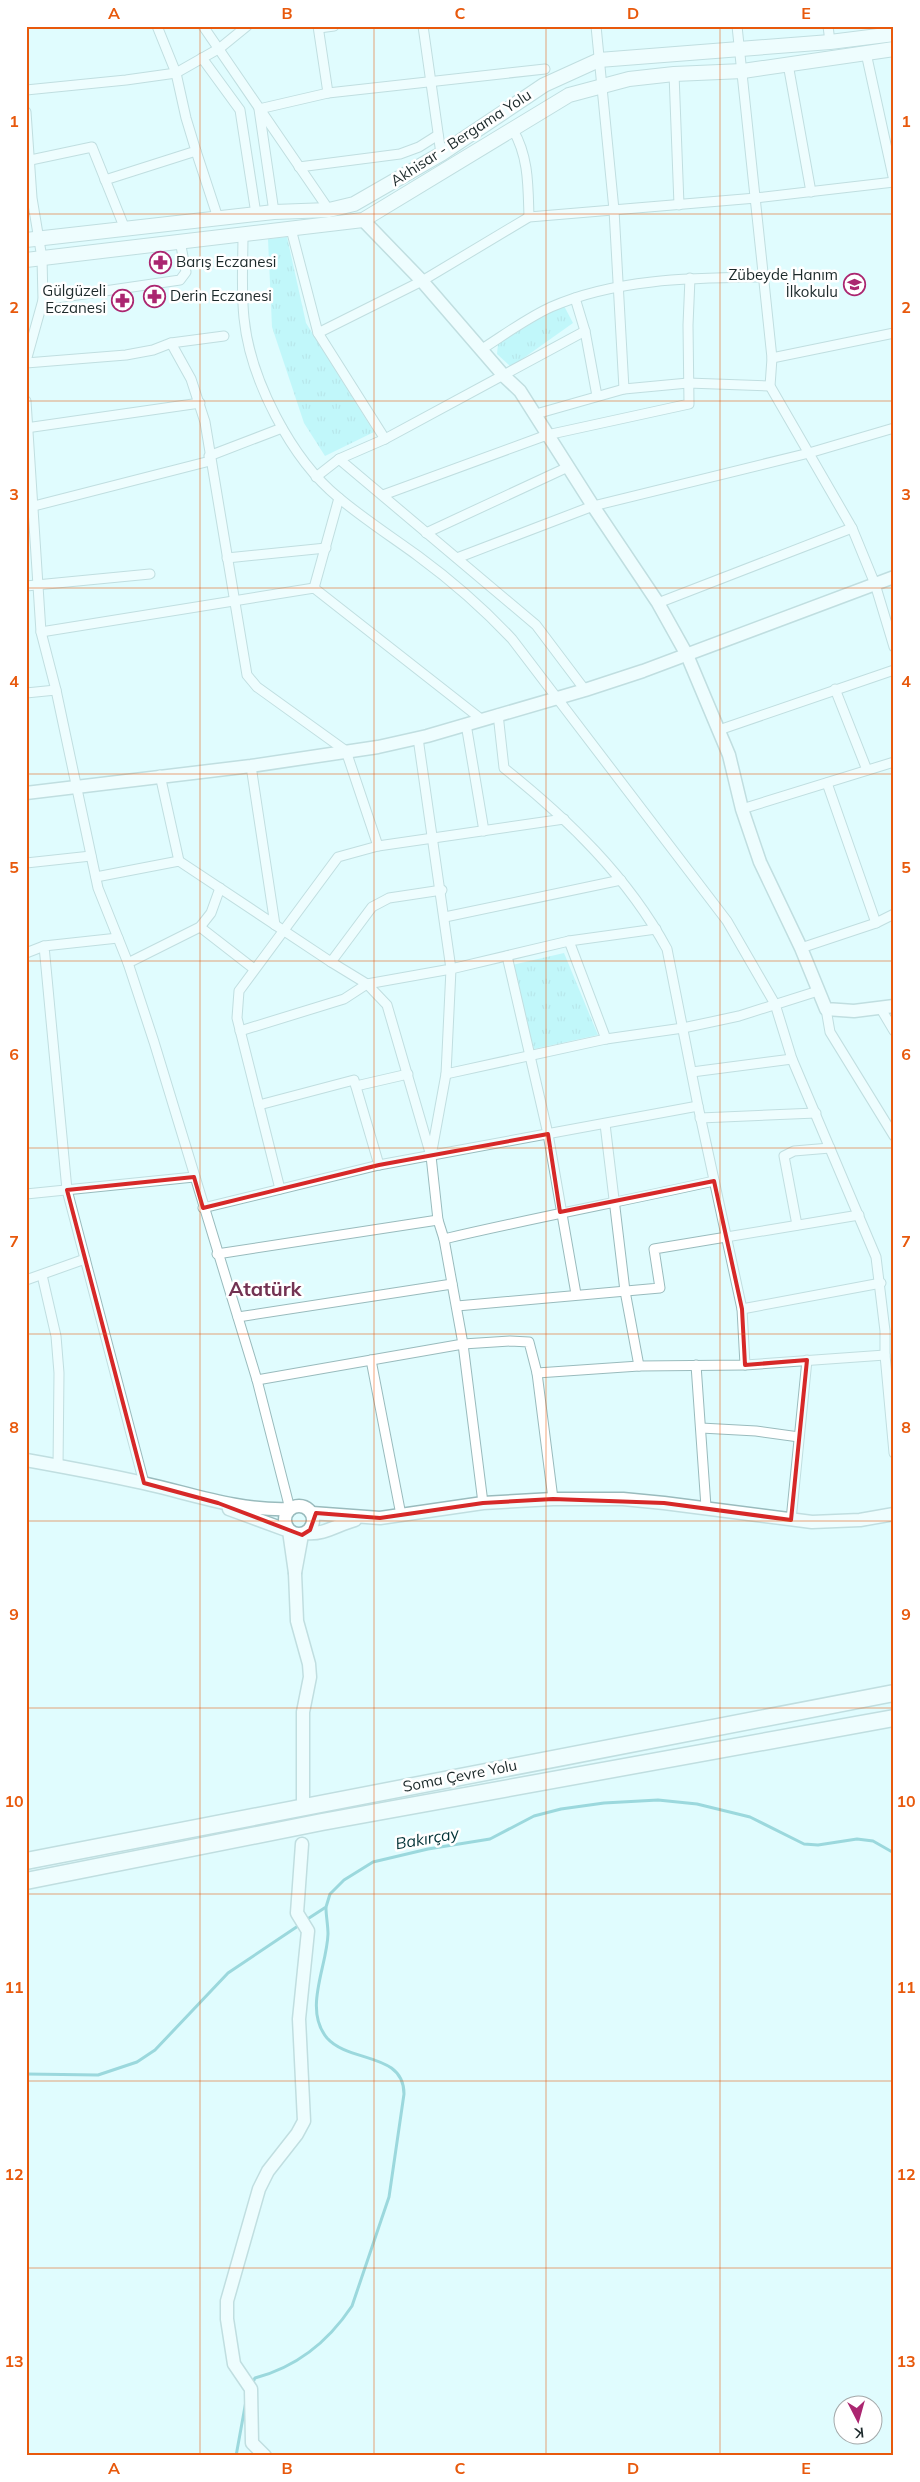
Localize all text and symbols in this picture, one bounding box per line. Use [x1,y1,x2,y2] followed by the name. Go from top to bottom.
[108,3,120,23] text: A
[281,3,293,23] text: B
[455,3,466,23] text: C
[627,3,639,23] text: D
[801,3,811,23] text: E
[387,85,535,190] street label: Akhisar - Bergama Yolu
[9,111,19,131] text: 1
[901,111,911,131] text: 1
[148,250,172,274] pharmacy icon: Barış Eczanesi
[176,252,276,271] place label: Barış Eczanesi
[729,265,838,301] place label: Zübeyde Hanım İlkokulu
[842,272,866,296] school or university icon: Zübeyde Hanım İlkokulu
[42,281,106,317] place label: Gülgüzeli Eczanesi
[142,284,166,308] pharmacy icon: Derin Eczanesi
[170,286,272,305] place label: Derin Eczanesi
[110,288,134,312] pharmacy icon: Gülgüzeli Eczanesi
[9,297,19,317] text: 2
[901,297,911,317] text: 2
[9,484,19,504] text: 3
[901,484,911,504] text: 3
[9,671,19,691] text: 4
[901,671,911,691] text: 4
[9,857,19,877] text: 5
[901,857,911,877] text: 5
[9,1044,19,1064] text: 6
[901,1044,911,1064] text: 6
[9,1231,19,1251] text: 7
[901,1231,911,1251] text: 7
[228,1276,302,1301] district label: Atatürk
[9,1417,19,1437] text: 8
[901,1417,911,1437] text: 8
[9,1604,19,1624] text: 9
[901,1604,911,1624] text: 9
[401,1755,519,1796] street label: Soma Çevre Yolu
[4,1791,24,1811] text: 10
[896,1791,916,1811] text: 10
[394,1822,461,1853] water label: Bakırçay
[4,1977,24,1997] text: 11
[896,1977,916,1997] text: 11
[4,2164,24,2184] text: 12
[896,2164,916,2184] text: 12
[4,2351,24,2371] text: 13
[896,2351,916,2371] text: 13
[832,2394,882,2444] north arrow
[853,2423,865,2442] text: K
[108,2458,120,2478] text: A
[281,2458,293,2478] text: B
[455,2458,466,2478] text: C
[627,2458,639,2478] text: D
[801,2458,811,2478] text: E

